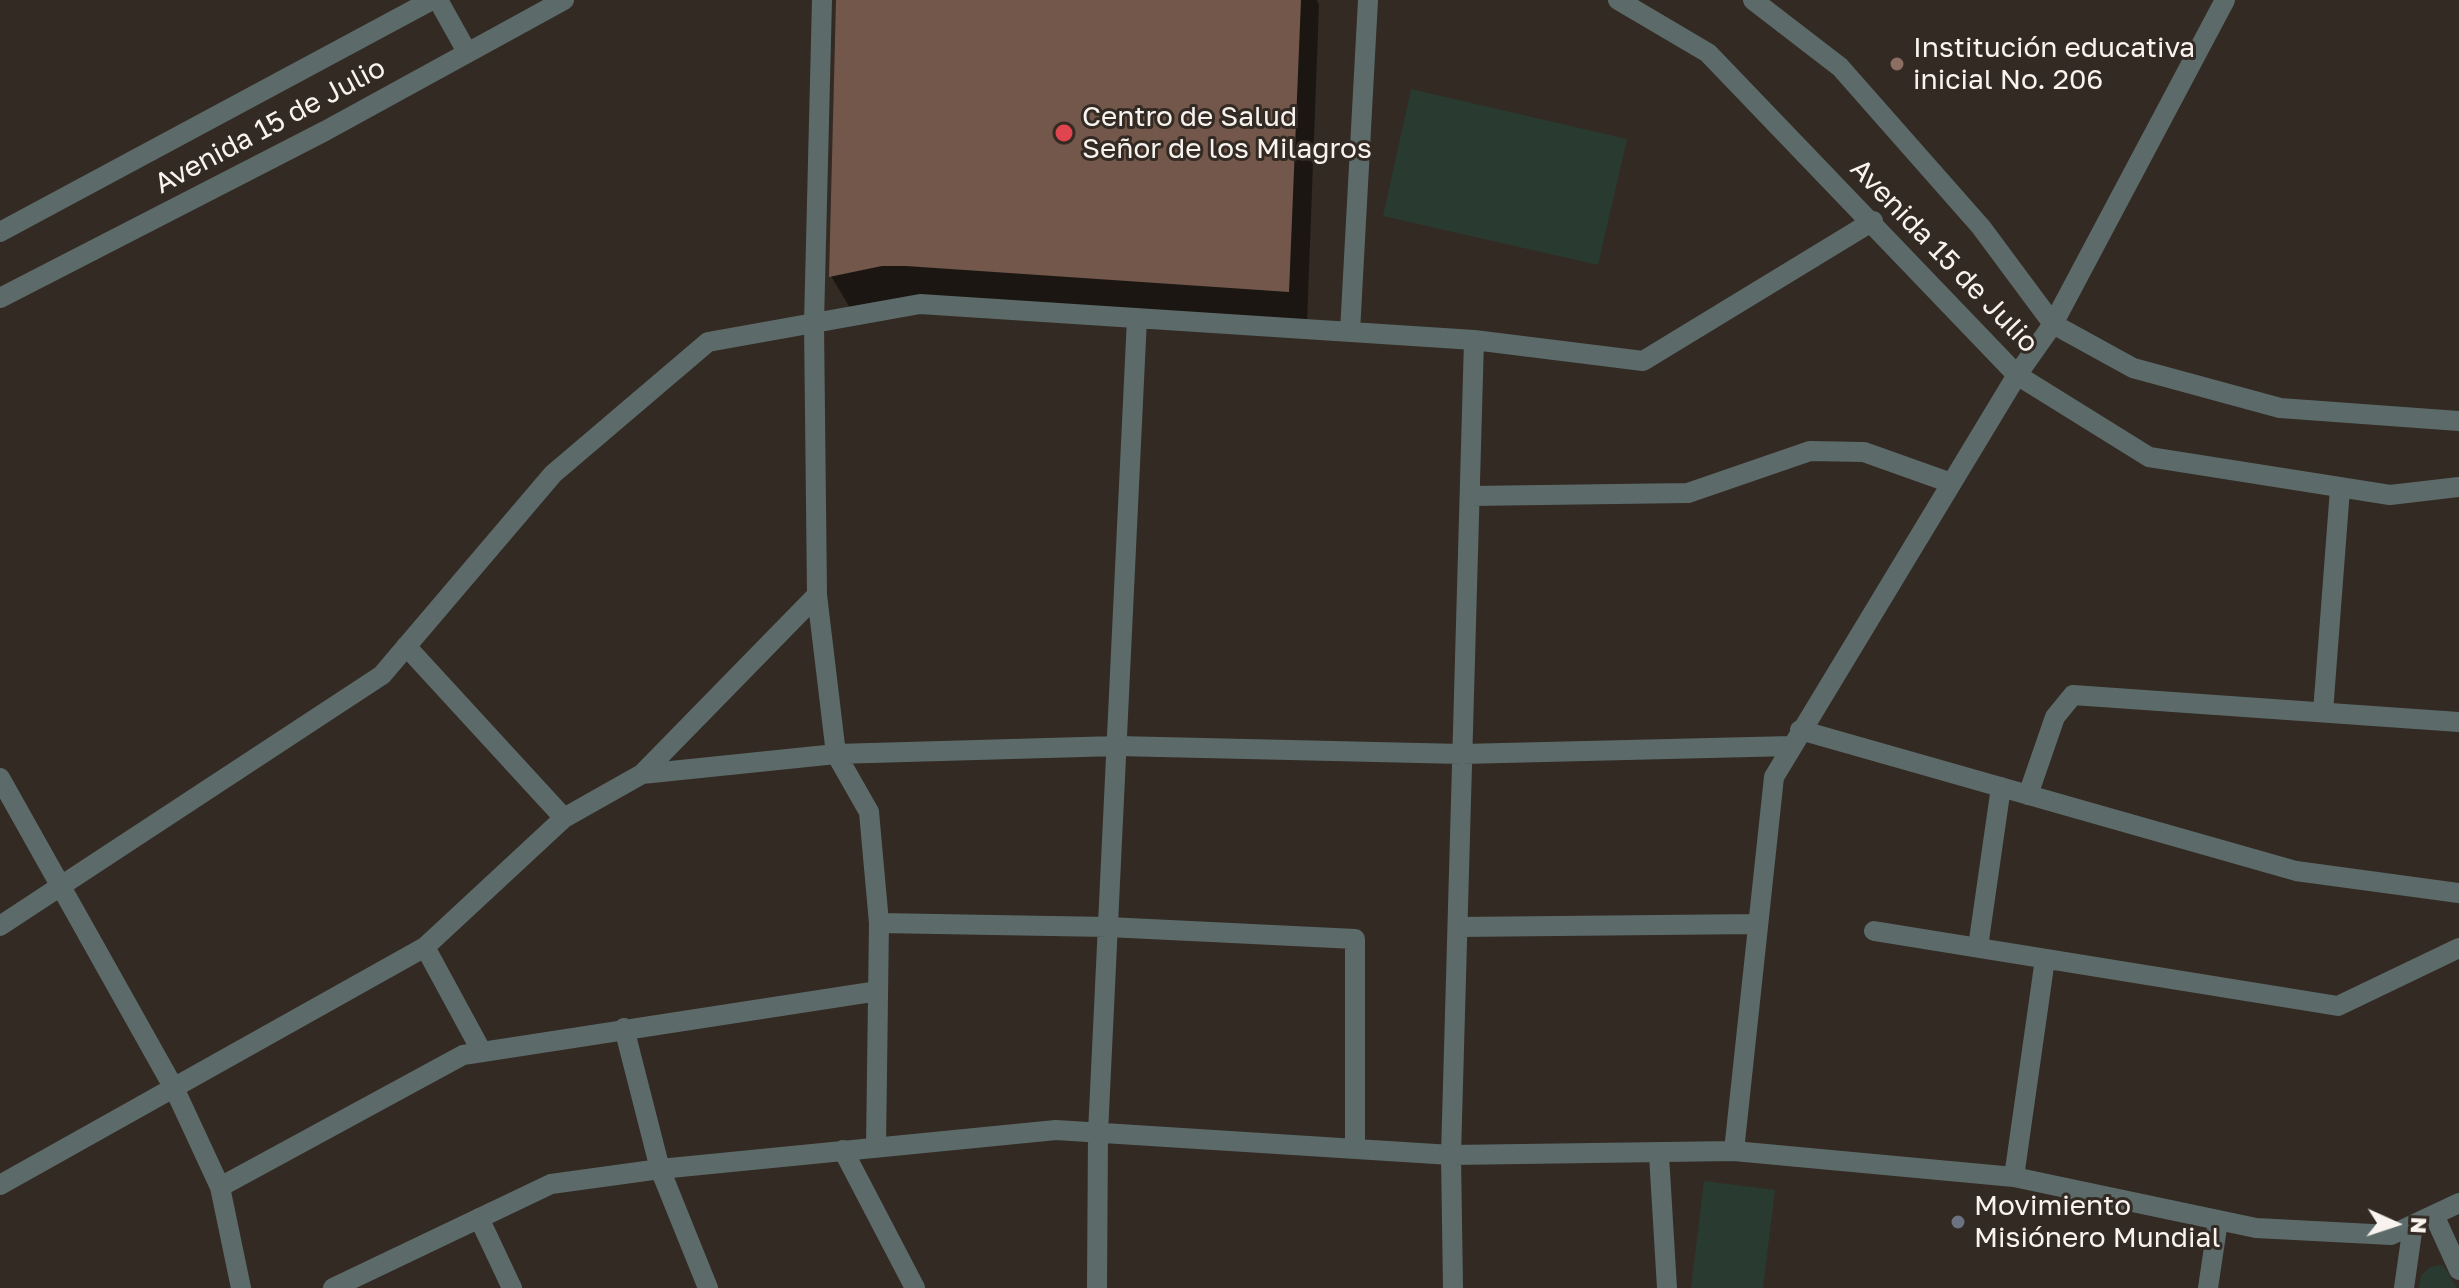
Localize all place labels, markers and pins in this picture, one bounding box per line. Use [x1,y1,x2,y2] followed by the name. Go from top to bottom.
[1913,31,2195,97] place label: Institución educativa inicial No. 206
[1888,55,1906,73] marker: Institución educativa inicial No. 206
[1082,100,1372,166] place label: Centro de Salud Señor de los Milagros
[1053,122,1075,144] marker: Centro de Salud Señor de los Milagros
[1974,1189,2220,1255] place label: Movimiento Misiónero Mundial
[1949,1213,1967,1231] marker: Movimiento Misiónero Mundial

